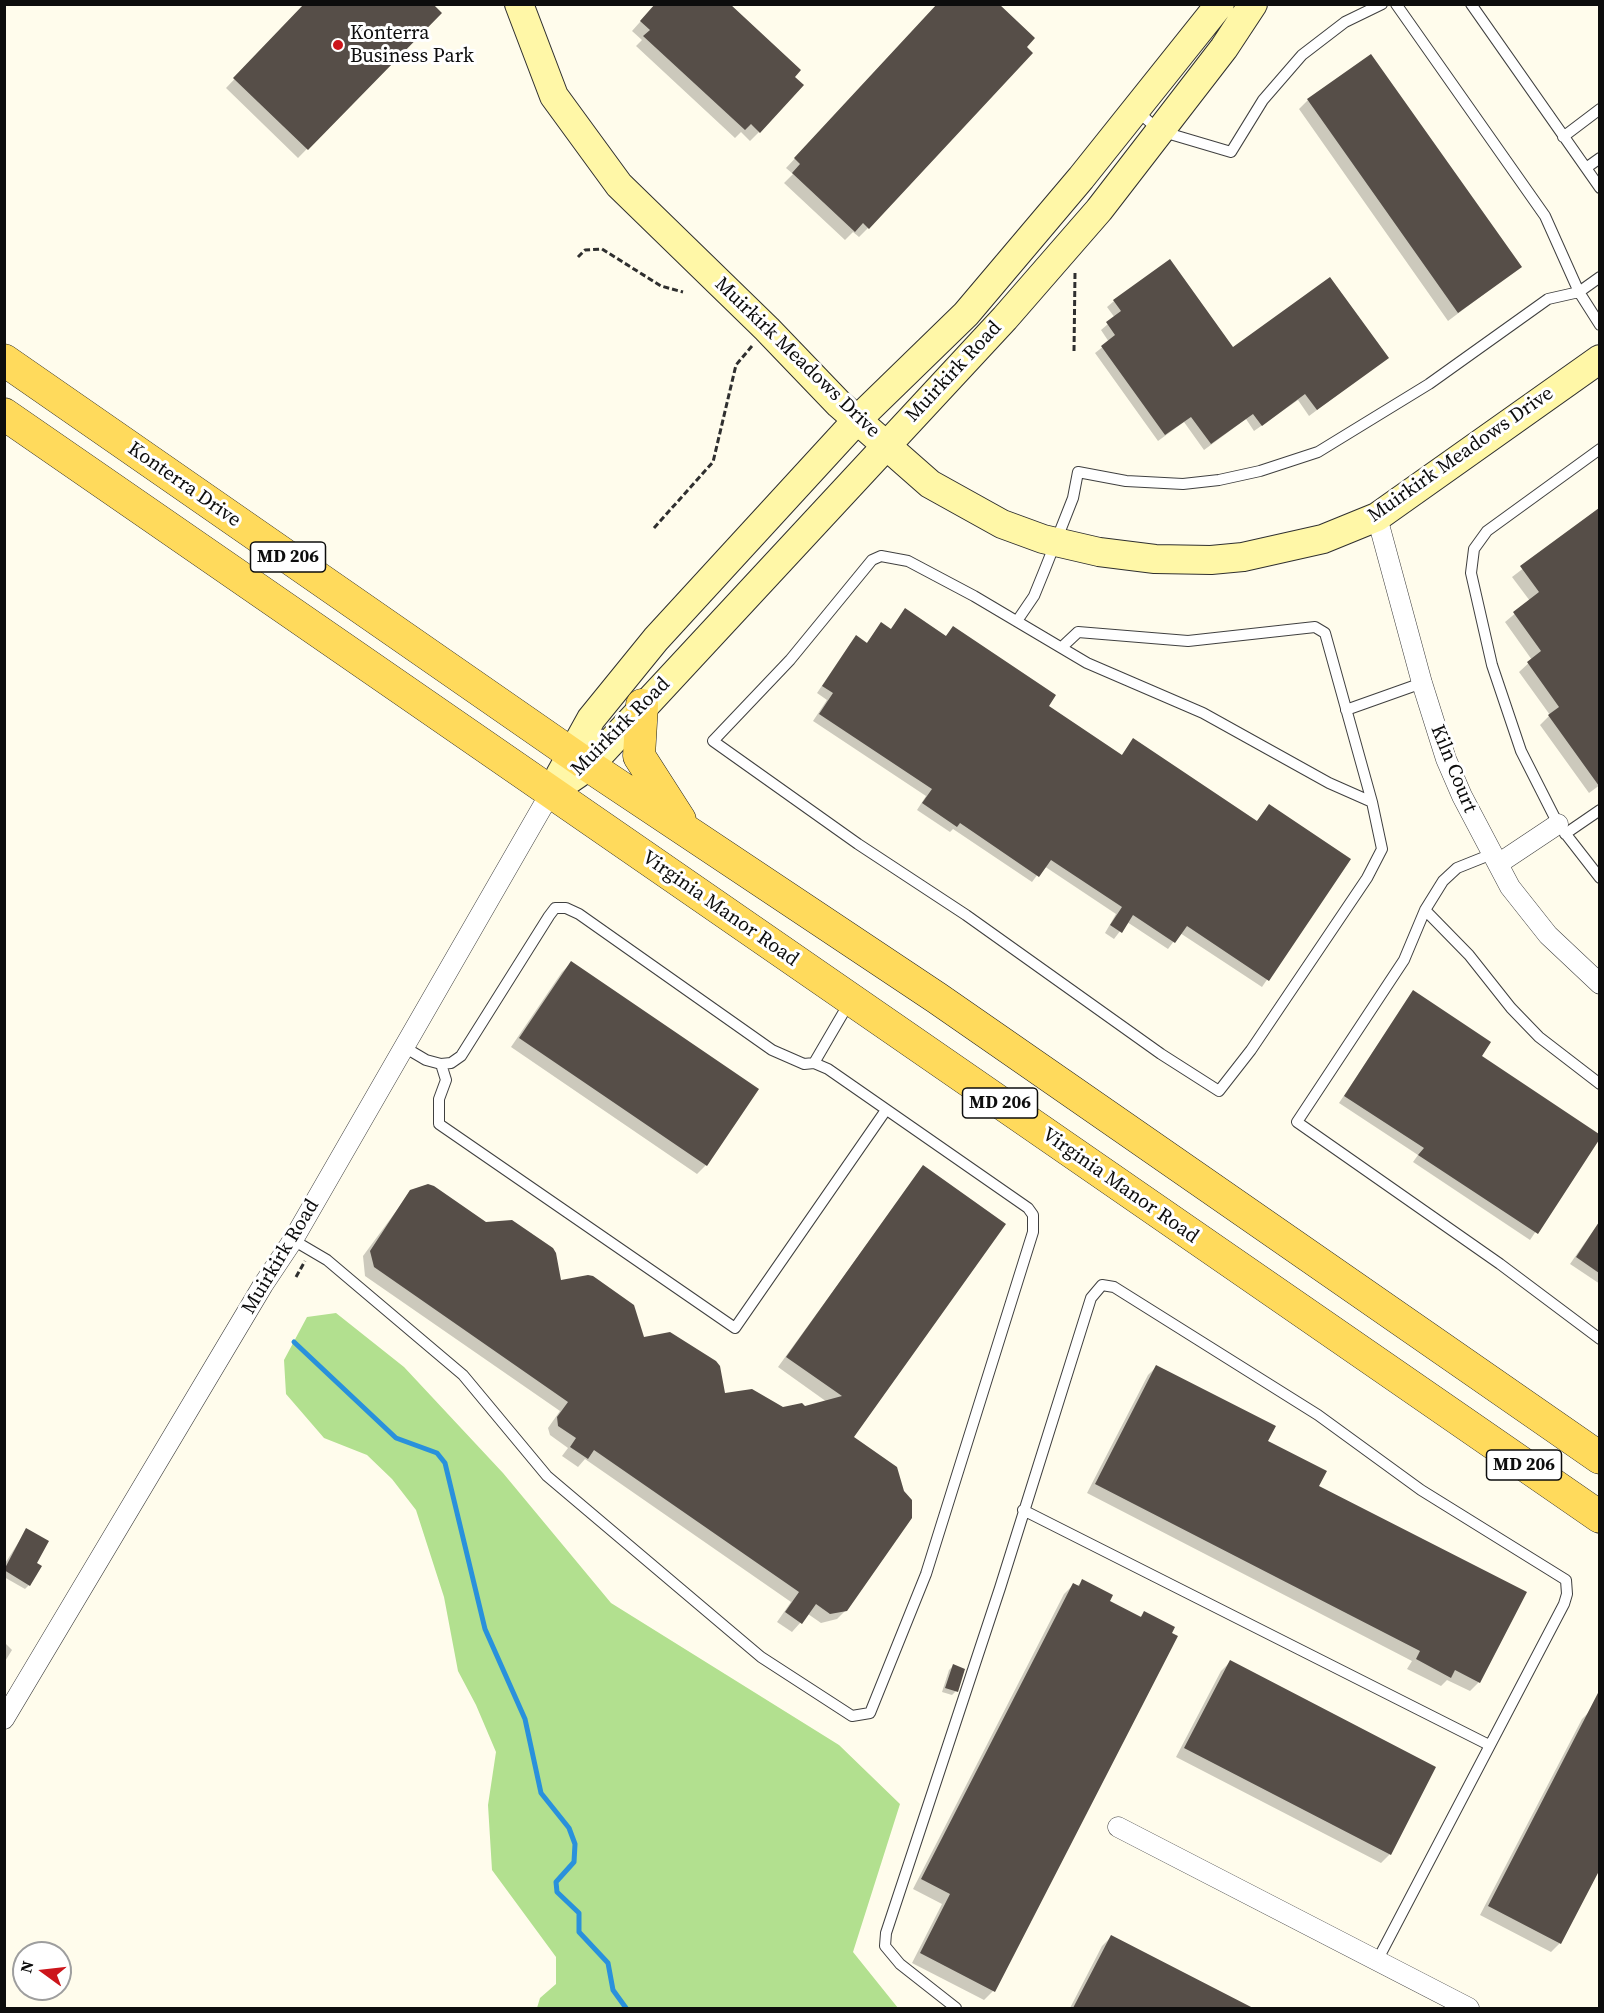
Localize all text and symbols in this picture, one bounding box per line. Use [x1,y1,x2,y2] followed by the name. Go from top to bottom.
[350,22,474,69] place label: Konterra Business Park
[331,38,345,52] marker: Konterra Business Park
[709,273,885,443] street label: Muirkirk Meadows Drive
[901,316,1007,428] street label: Muirkirk Road
[1364,382,1558,528] street label: Muirkirk Meadows Drive
[123,437,245,533] street label: Konterra Drive
[250,542,326,572] road number: MD 206
[567,673,675,781] street label: Muirkirk Road
[1425,722,1481,816] street label: Kiln Court
[637,846,803,972] street label: Virginia Manor Road
[962,1088,1038,1118] road number: MD 206
[1037,1123,1203,1249] street label: Virginia Manor Road
[237,1195,325,1319] street label: Muirkirk Road
[1486,1450,1562,1480] road number: MD 206
[12,1941,72,2001] north arrow
[14,1958,39,1975] text: N

